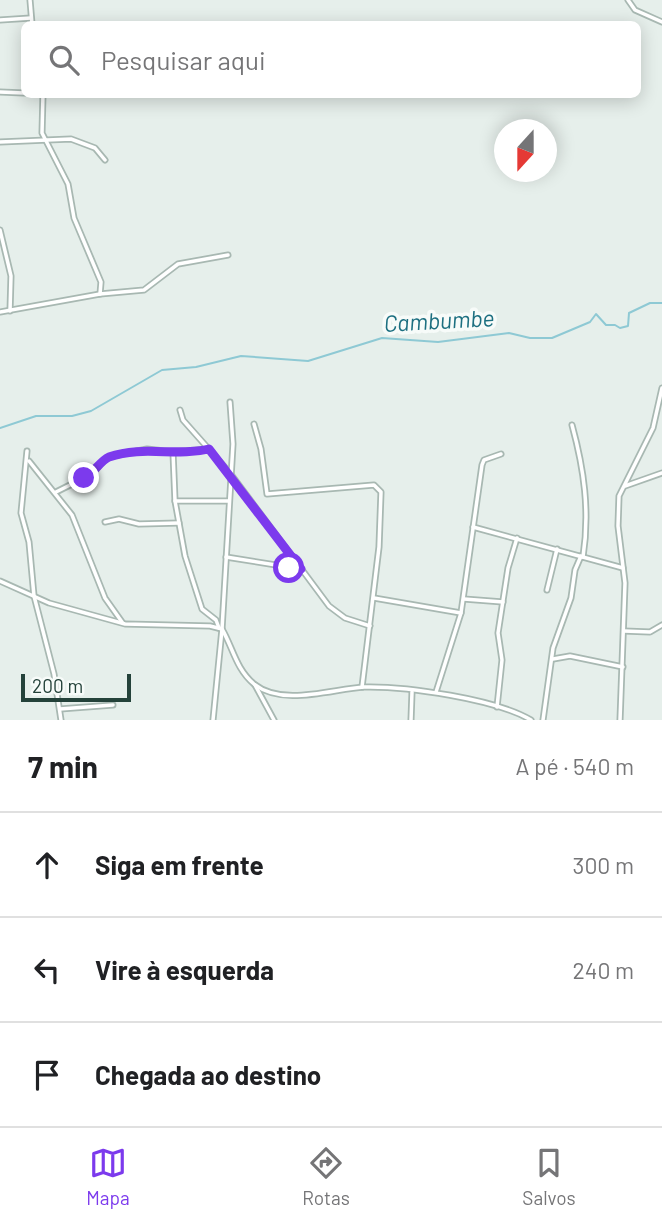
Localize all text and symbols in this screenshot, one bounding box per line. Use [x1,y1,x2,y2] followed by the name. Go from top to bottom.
[21,21,641,98] search box
[45,41,83,79] icon: search
[101,44,266,75] text: Pesquisar aqui
[494,119,557,182] north arrow
[383,303,495,337] water label: Cambumbe
[68,462,99,493] route end
[273,552,304,583] route start
[21,671,131,703] scale bar
[32,674,83,697] text: 200 m
[28,748,98,784] text: 7 min
[516,752,634,780] text: A pé · 540 m
[28,846,66,884] icon: ahead
[95,849,264,880] text: Siga em frente
[573,851,634,879] text: 300 m
[28,951,66,989] icon: left
[95,954,274,985] text: Vire à esquerda
[572,956,634,984] text: 240 m
[28,1056,66,1094] icon: arrive
[95,1059,321,1090] text: Chegada ao destino
[86,1144,130,1209] tab: Mapa
[302,1144,350,1209] tab: Rotas
[522,1144,576,1209] tab: Salvos

